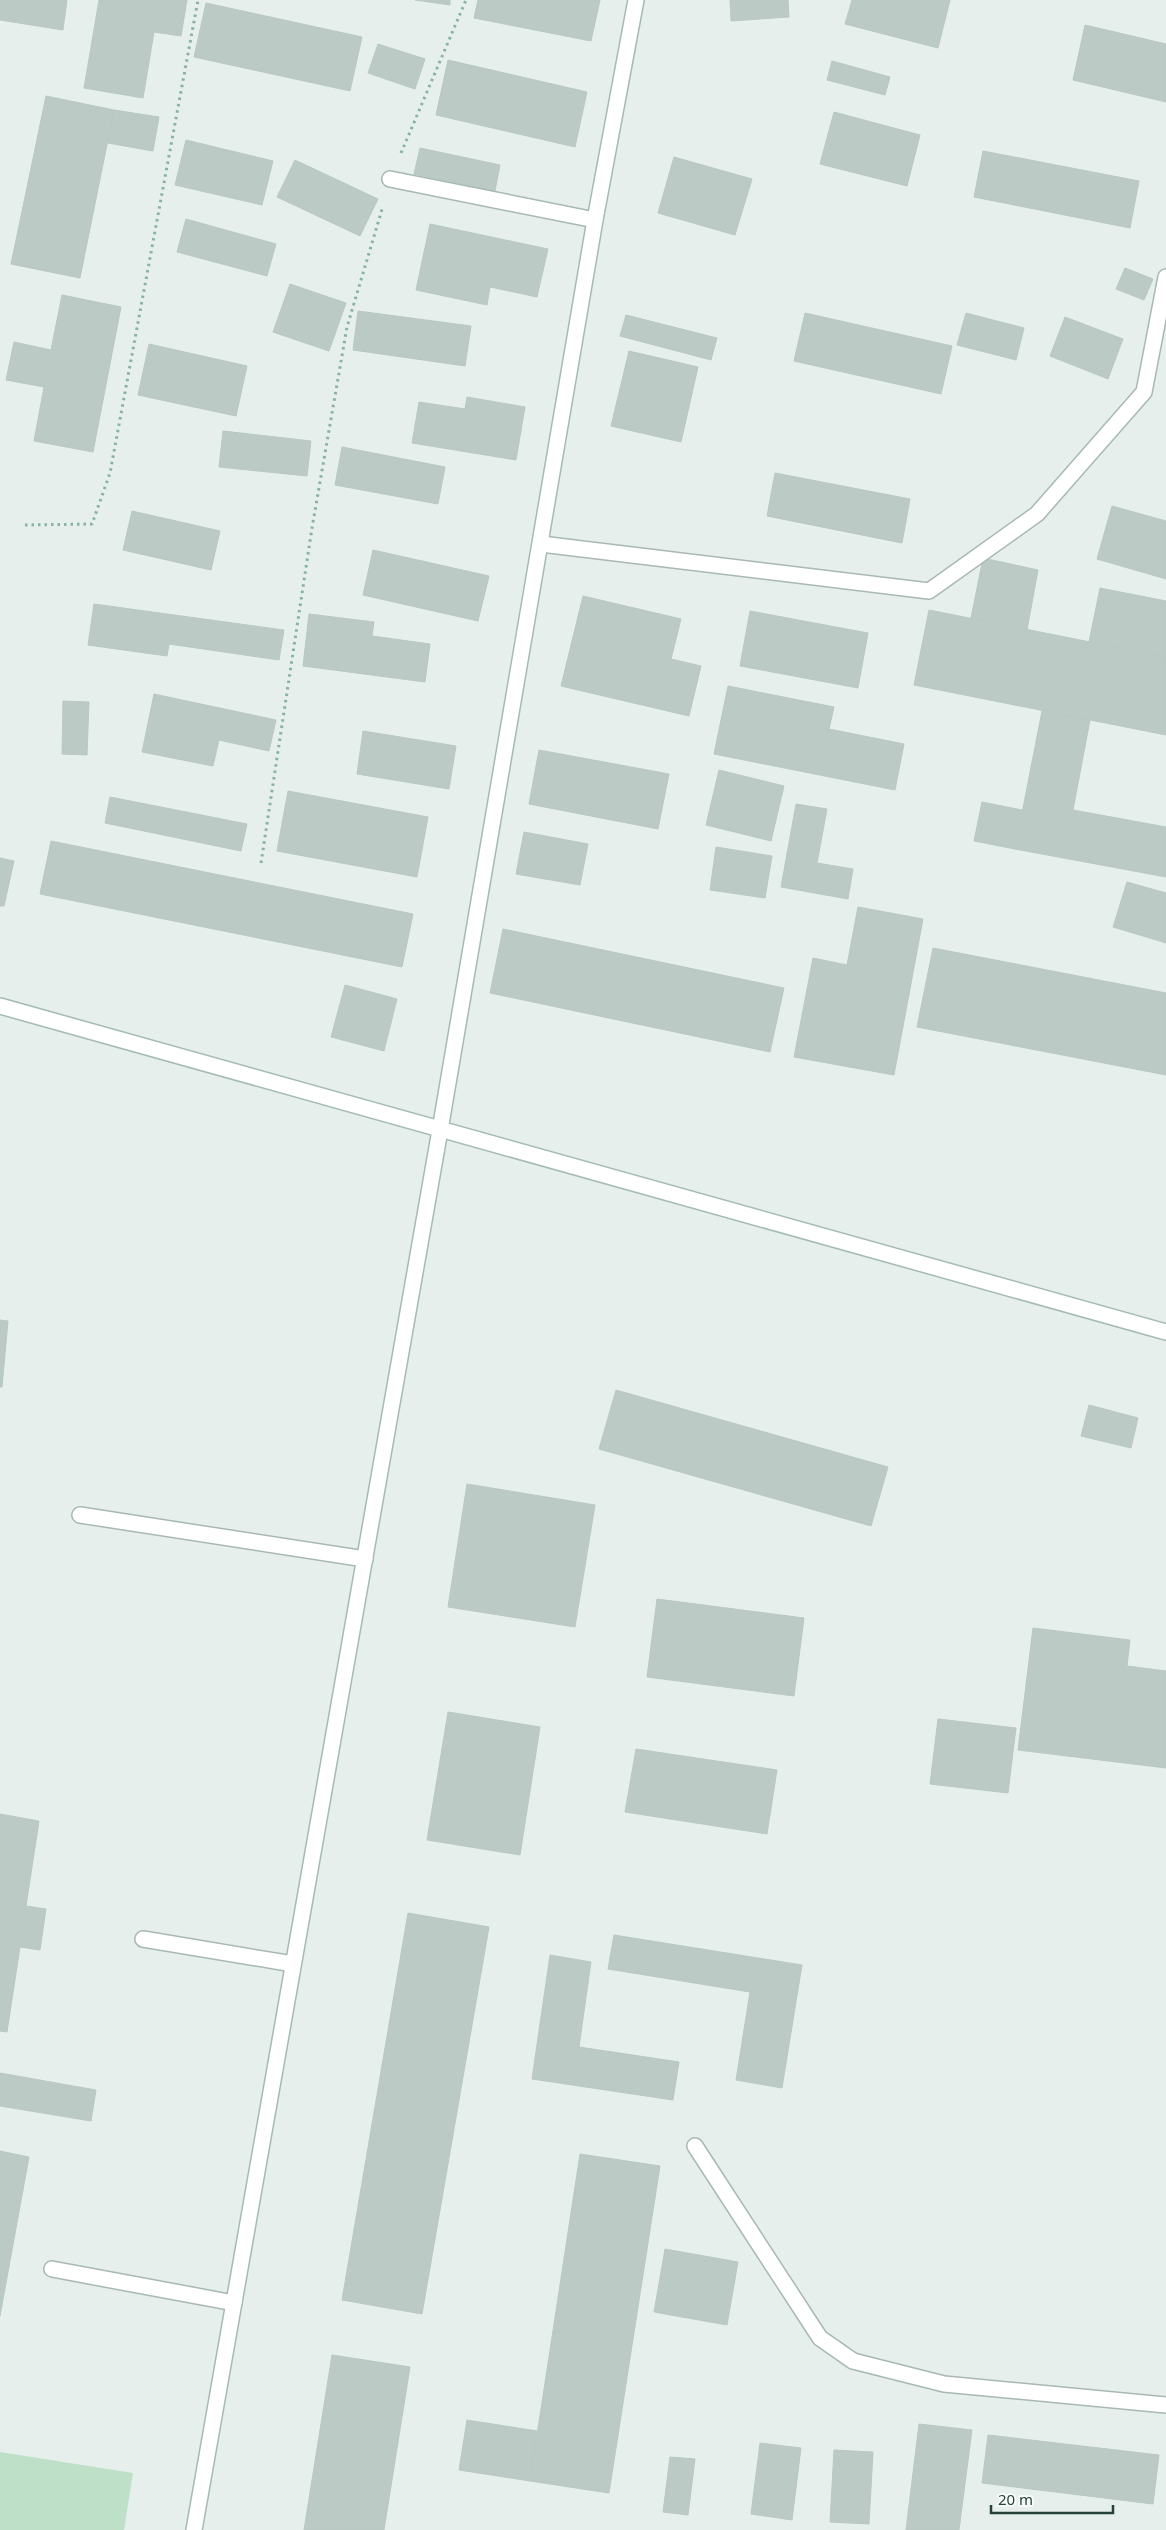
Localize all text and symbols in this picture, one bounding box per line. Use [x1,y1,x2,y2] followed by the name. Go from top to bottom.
[991,2482,1114,2514] scale bar
[998,2489,1033,2509] text: 20 m

